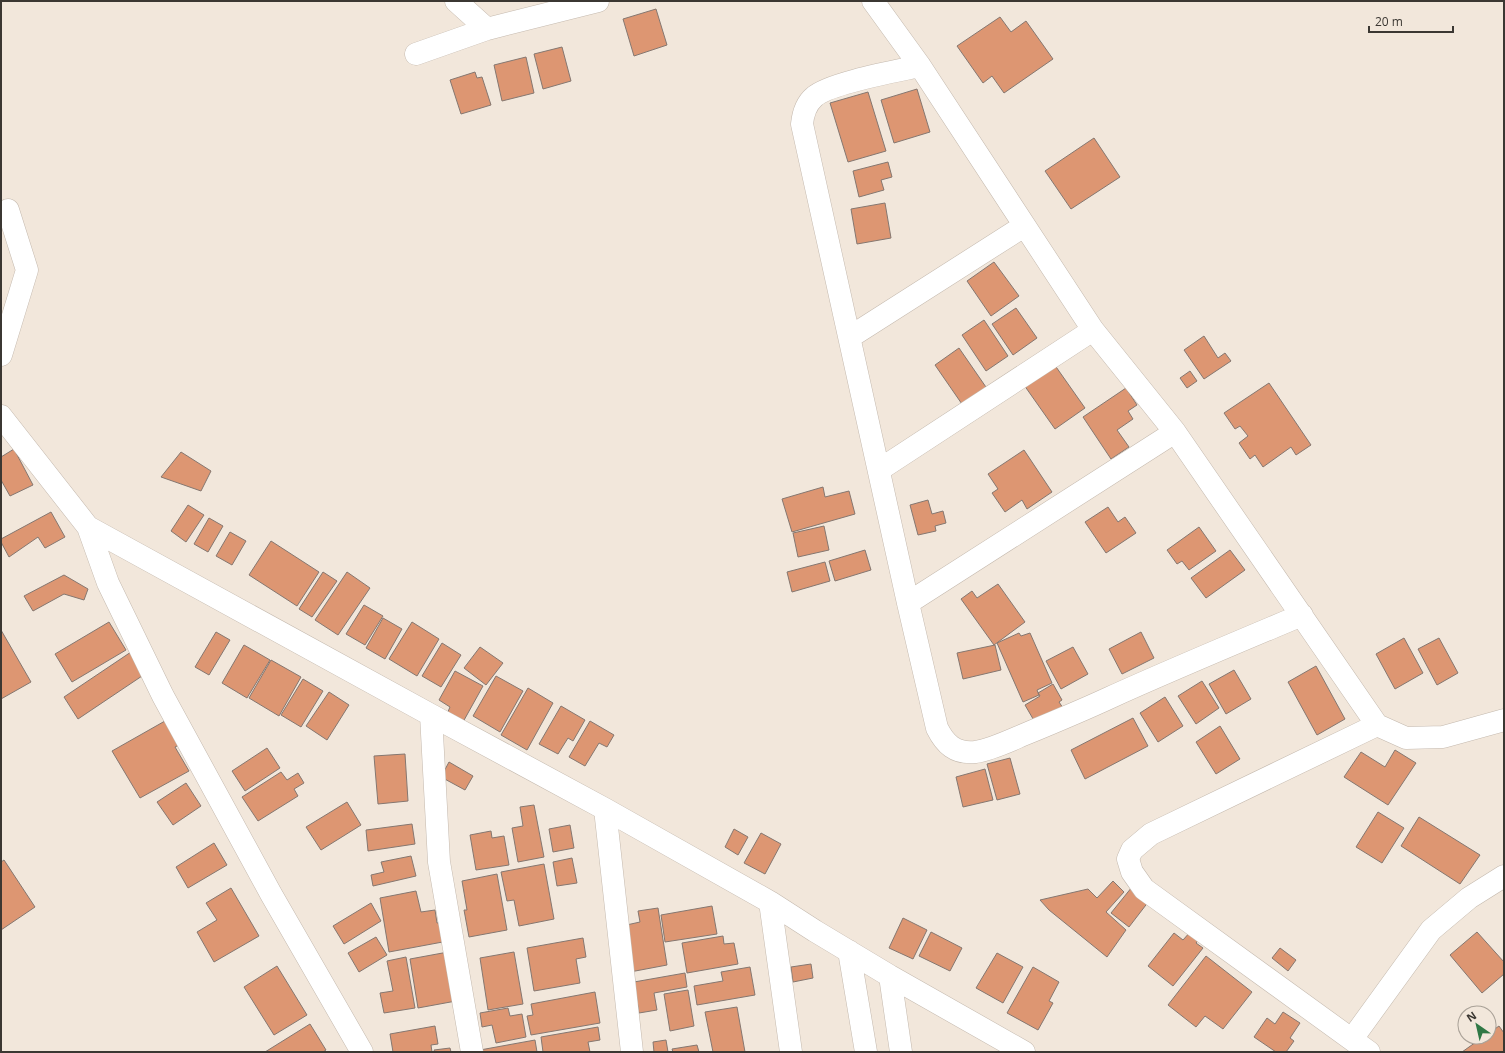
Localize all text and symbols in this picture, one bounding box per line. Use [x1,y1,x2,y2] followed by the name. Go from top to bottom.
[1369,8,1453,34] scale bar
[1375,13,1403,30] text: 20 m
[1457,1005,1497,1045] north arrow
[1463,1008,1479,1025] text: N

